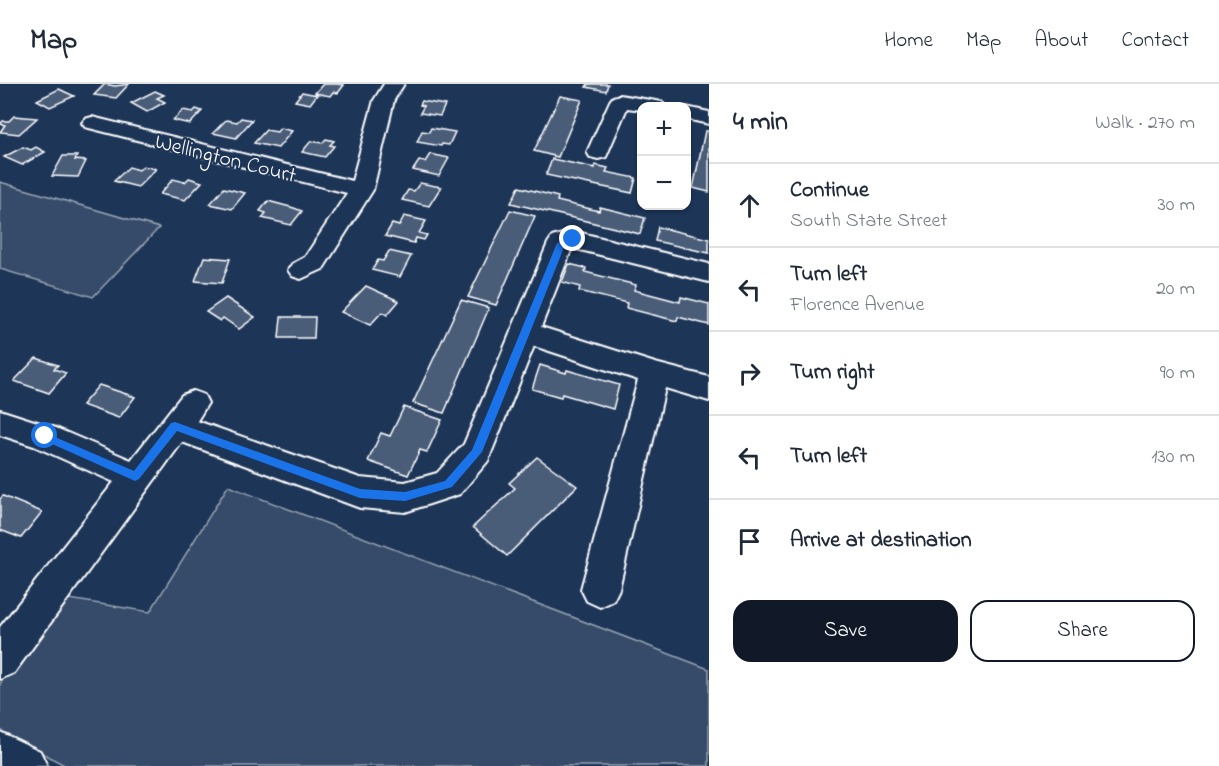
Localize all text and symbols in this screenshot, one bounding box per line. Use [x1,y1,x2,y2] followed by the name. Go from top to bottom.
[30,21,77,62] text: Map
[884,26,933,56] text: Home
[966,26,1001,56] text: Map
[1034,26,1088,56] text: About
[1121,26,1189,56] text: Contact
[637,102,691,210] map controls
[637,102,691,156] button: +
[733,104,788,142] text: 4 min
[1095,109,1195,138] text: Walk · 270 m
[151,127,300,194] street label: Wellington Court
[637,156,691,210] button: −
[790,175,869,207] text: Continue
[733,189,766,222] icon: ahead
[1158,191,1195,220] text: 30 m
[790,207,947,236] text: South State Street
[559,225,585,251] route end
[790,259,867,291] text: Turn left
[733,273,766,306] icon: left
[1156,275,1195,304] text: 20 m
[790,291,924,320] text: Florence Avenue
[733,357,766,390] icon: right
[790,357,875,389] text: Turn right
[1160,359,1195,388] text: 90 m
[31,422,57,448] route start
[733,441,766,474] icon: left
[790,441,867,473] text: Turn left
[1151,443,1195,472] text: 130 m
[733,525,766,558] icon: arrive
[790,525,972,557] text: Arrive at destination
[733,600,958,662] button: Save
[970,600,1195,662] button: Share

